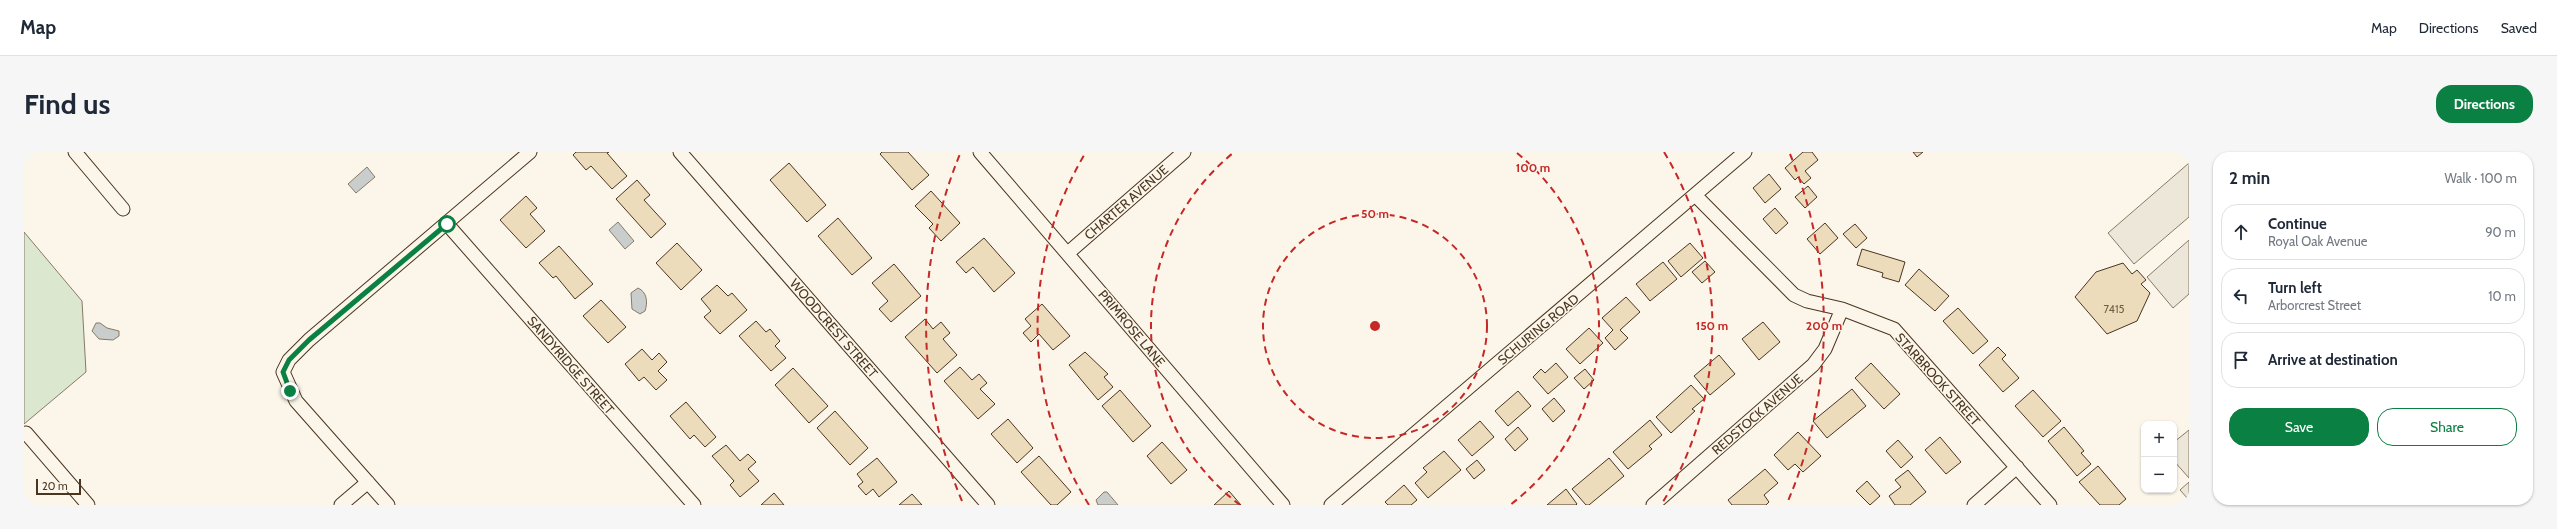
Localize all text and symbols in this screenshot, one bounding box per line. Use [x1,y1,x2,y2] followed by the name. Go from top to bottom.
[20,16,56,39] text: Map
[2371,19,2397,37] text: Map
[2419,19,2479,37] text: Directions
[2501,19,2537,37] text: Saved
[2436,85,2533,123] button: Directions
[24,87,110,121] text: Find us
[1516,160,1550,175] text: 100 m
[1081,161,1171,243] street label: CHARTER AVENUE
[2229,168,2270,188] text: 2 min
[2444,170,2517,186] text: Walk · 100 m
[1361,206,1389,221] text: 50 m
[438,215,456,233] route start
[2268,215,2327,233] text: Continue
[2230,221,2252,243] icon: ahead
[2485,224,2516,240] text: 90 m
[2268,233,2367,249] text: Royal Oak Avenue
[787,275,881,381] street label: WOODCREST STREET
[2268,279,2322,297] text: Turn left
[2230,285,2252,307] icon: left
[1095,286,1169,370] street label: PRIMROSE LANE
[2488,288,2516,304] text: 10 m
[1494,290,1582,368] street label: SCHURING ROAD
[2268,297,2361,313] text: Arborcrest Street
[2103,302,2125,316] house number: 7415
[524,313,618,417] street label: SANDYRIDGE STREET
[1696,318,1728,333] text: 150 m
[1806,318,1842,333] text: 200 m
[1368,319,1382,333] centre of rings
[1892,329,1984,429] street label: STARBROOK STREET
[2230,349,2252,371] icon: arrive
[2268,351,2398,369] text: Arrive at destination
[1708,370,1806,458] street label: REDSTOCK AVENUE
[281,382,299,400] route end
[2229,408,2369,446] button: Save
[2377,408,2517,446] button: Share
[2141,421,2177,493] map controls
[2141,421,2177,457] button: +
[2141,457,2177,493] button: −
[36,477,81,496] scale bar
[42,479,68,493] text: 20 m

